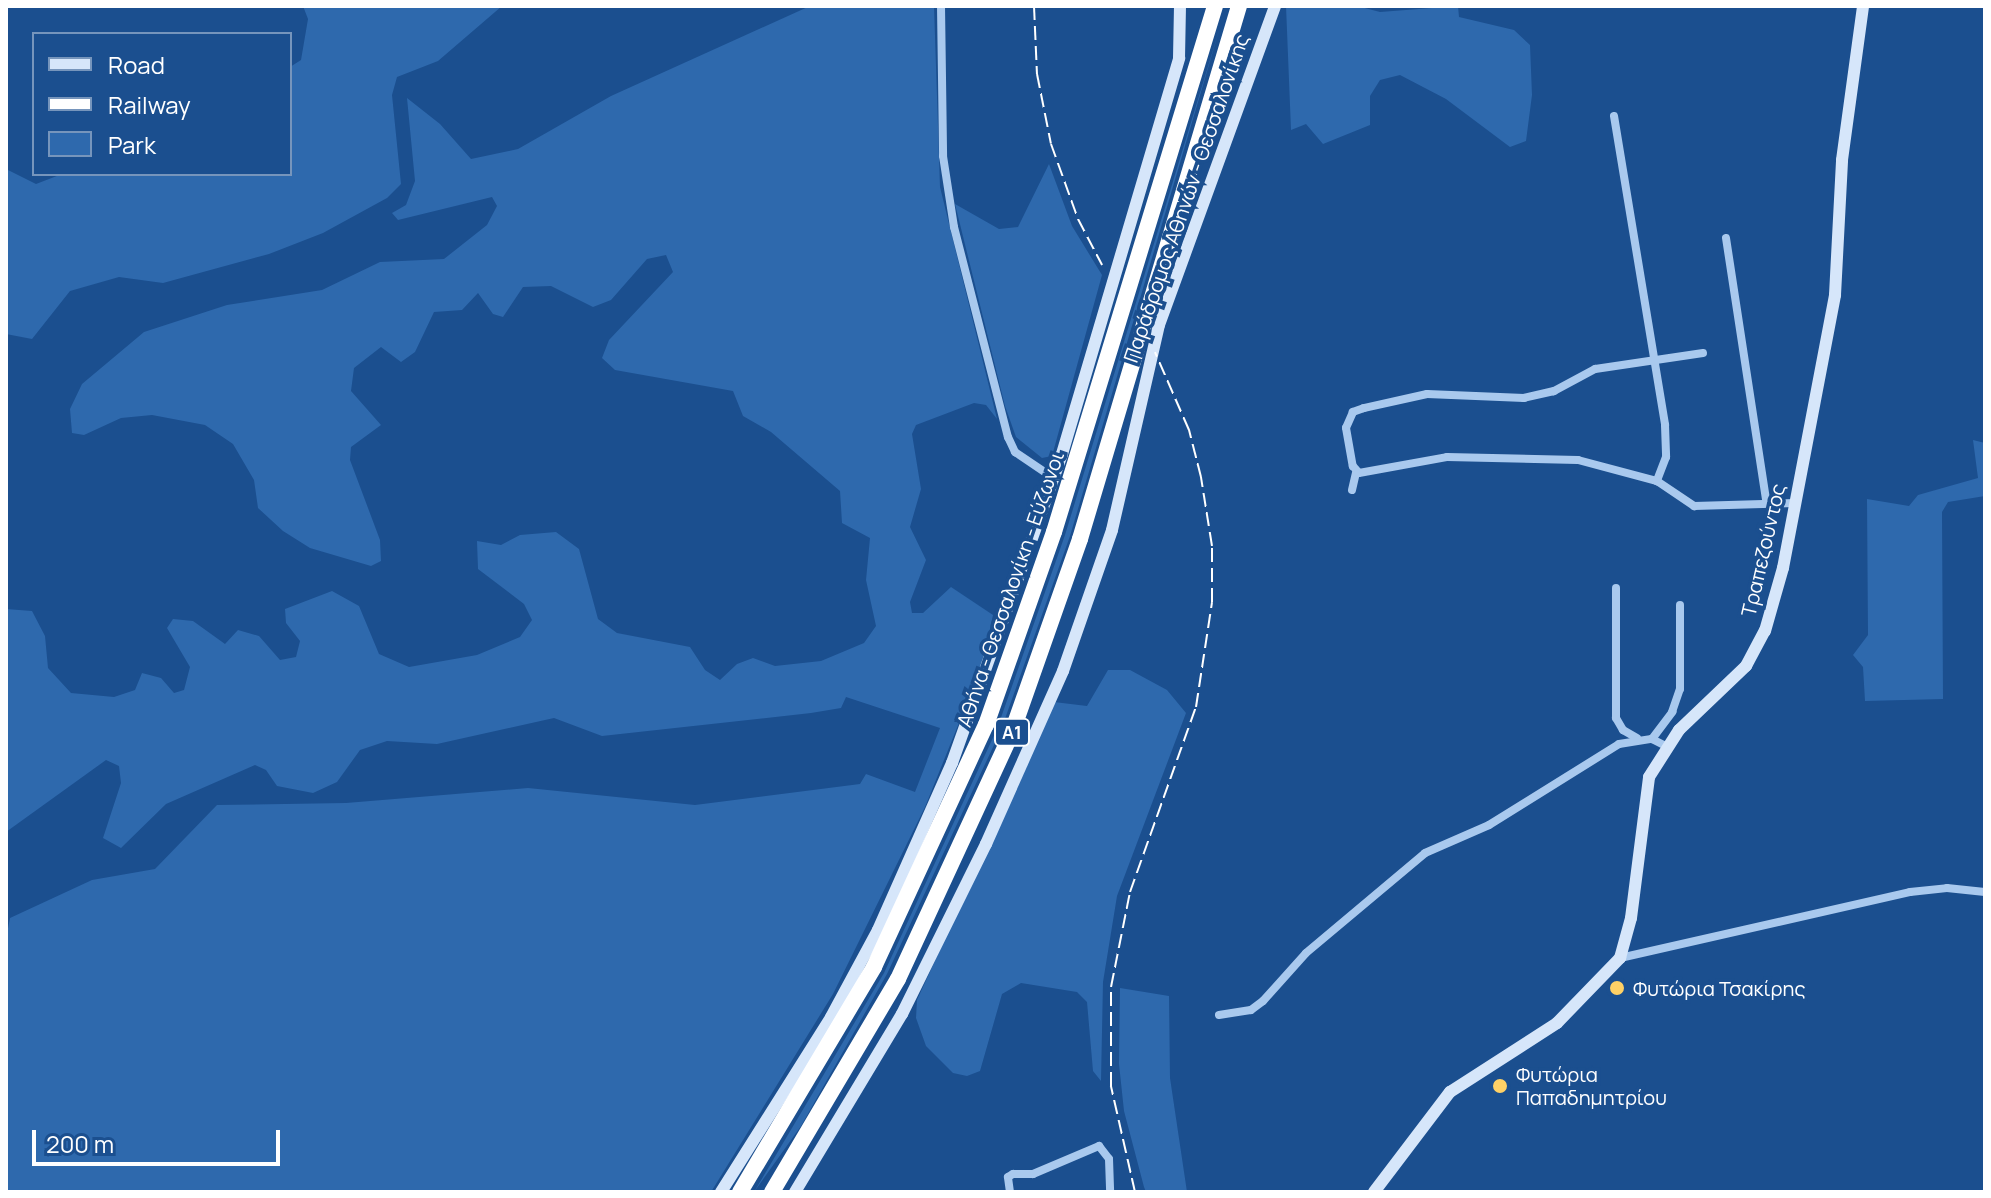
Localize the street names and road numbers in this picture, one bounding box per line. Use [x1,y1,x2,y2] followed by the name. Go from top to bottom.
[1118,31,1254,365] street label: Παράδρομος Αθηνών - Θεσσαλονίκης
[951,448,1069,730] street label: Αθήνα - Θεσσαλονίκη - Εύζωνοι
[1736,481,1790,619] street label: Τραπεζούντος
[994,718,1030,746] road number: Α1

